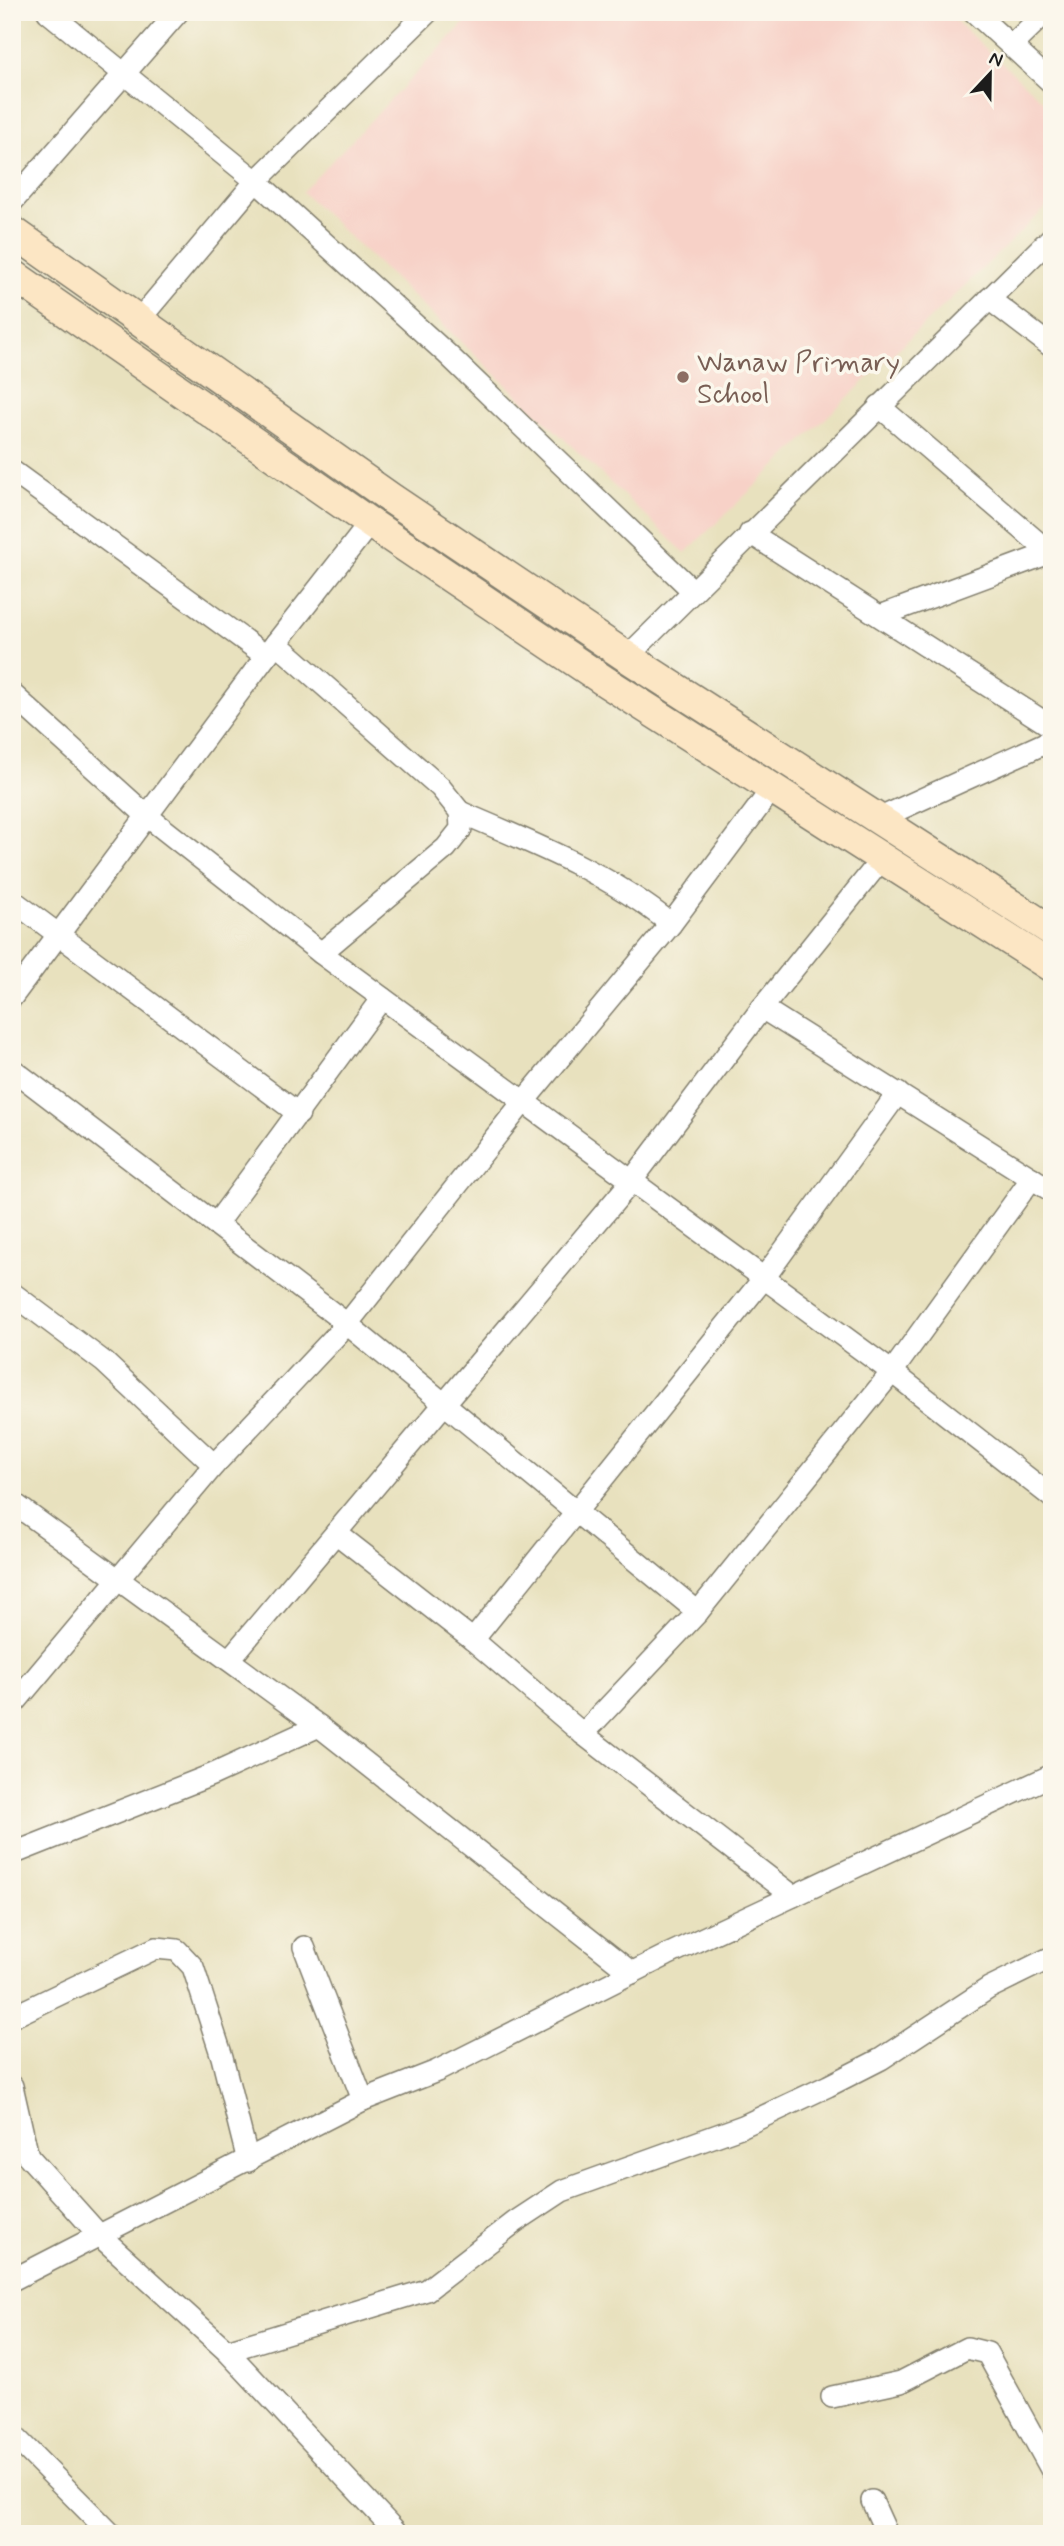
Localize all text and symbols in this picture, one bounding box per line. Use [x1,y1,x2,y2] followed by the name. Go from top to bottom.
[956,38,1026,108] north arrow
[985,46,1006,74] text: N
[697,345,900,414] place label: Wanaw Primary School
[675,369,691,385] marker: Wanaw Primary School

